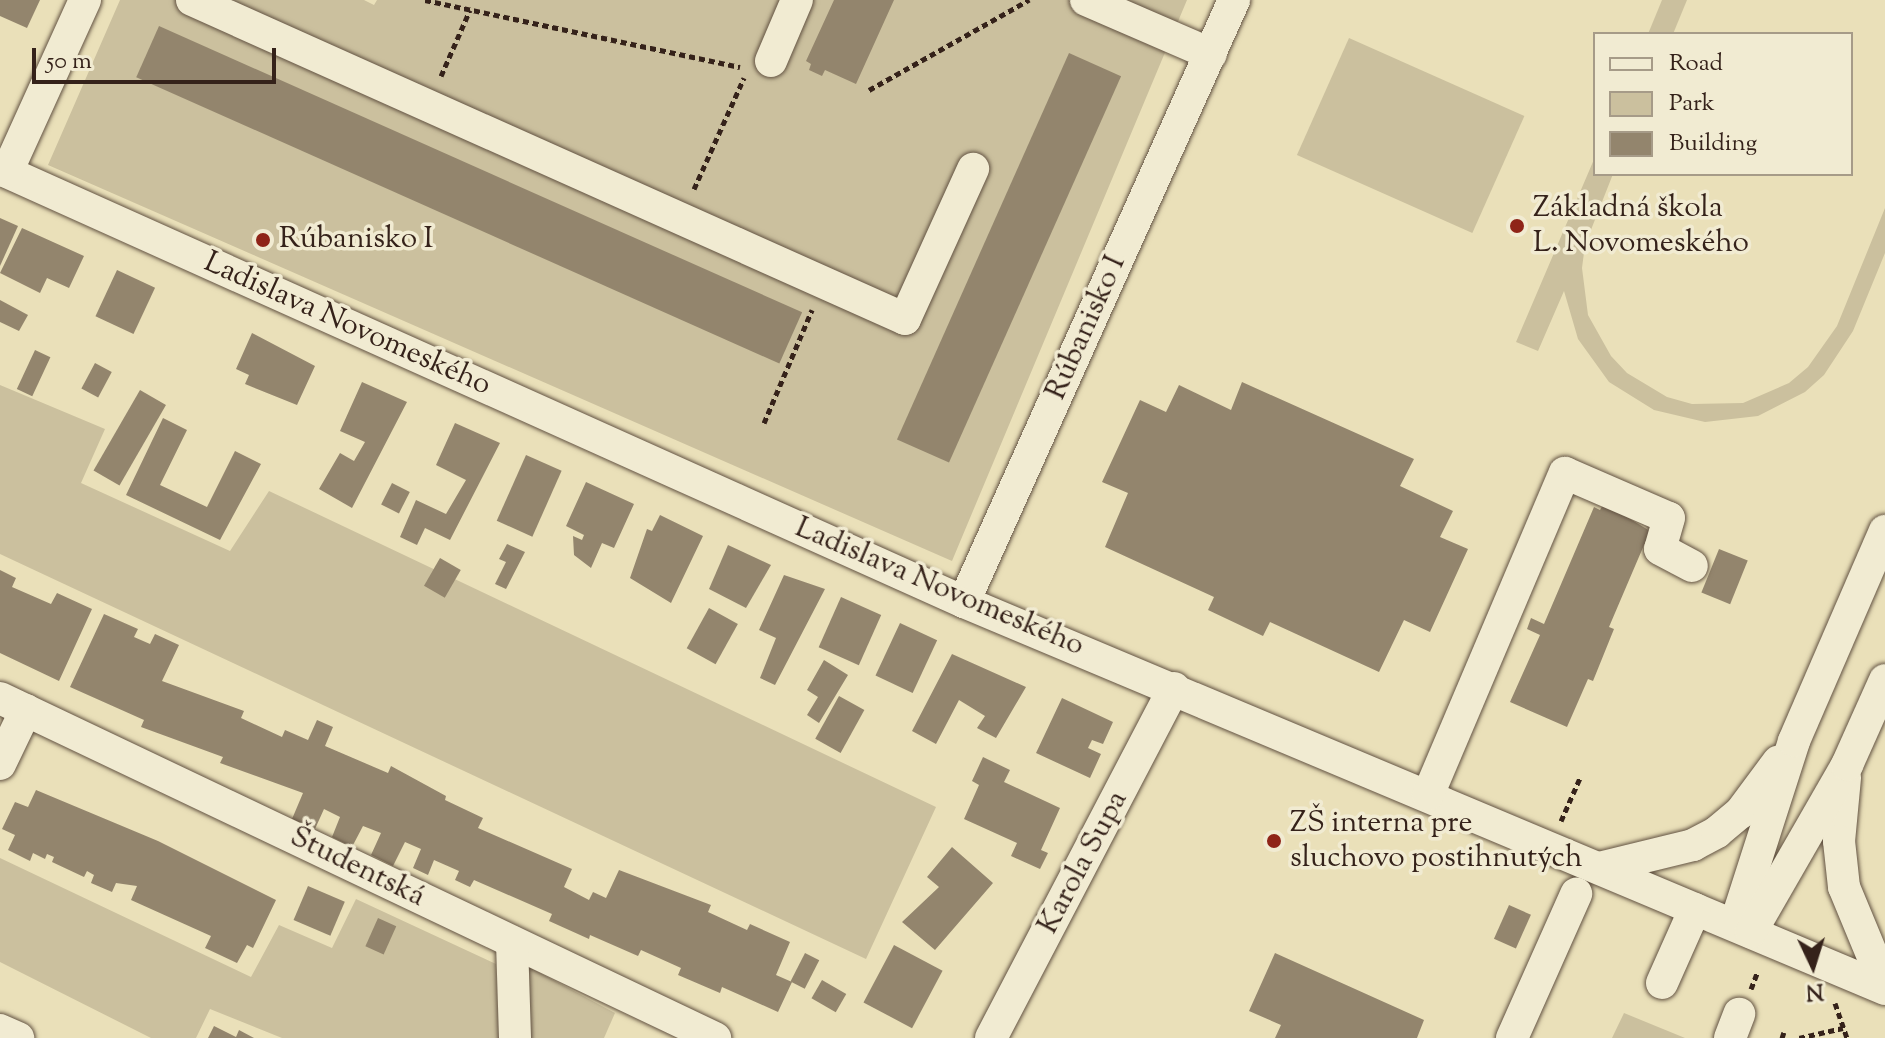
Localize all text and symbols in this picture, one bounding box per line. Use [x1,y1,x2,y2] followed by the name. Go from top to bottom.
[36,32,280,82] scale bar
[1593,32,1853,176] legend
[46,45,92,79] text: 50 m
[1669,47,1723,81] text: Road
[1669,87,1715,121] text: Park
[1669,127,1757,161] text: Building
[1533,191,1749,262] place label: Základná škola L. Novomeského
[1508,217,1526,235] marker: Základná škola L. Novomeského
[279,222,433,258] place label: Rúbanisko I
[254,231,272,249] marker: Rúbanisko I
[198,245,496,405] street label: Ladislava Novomeského
[1039,250,1135,406] street label: Rúbanisko I
[789,511,1089,665] street label: Ladislava Novomeského
[1031,785,1137,941] street label: Karola Supa
[1290,806,1583,876] place label: ZŠ interna pre sluchovo postihnutých
[284,820,430,916] street label: Študentská
[1265,832,1283,850] marker: ZŠ interna pre sluchovo postihnutých
[1773,926,1853,1006] north arrow
[1805,973,1825,1007] text: N

